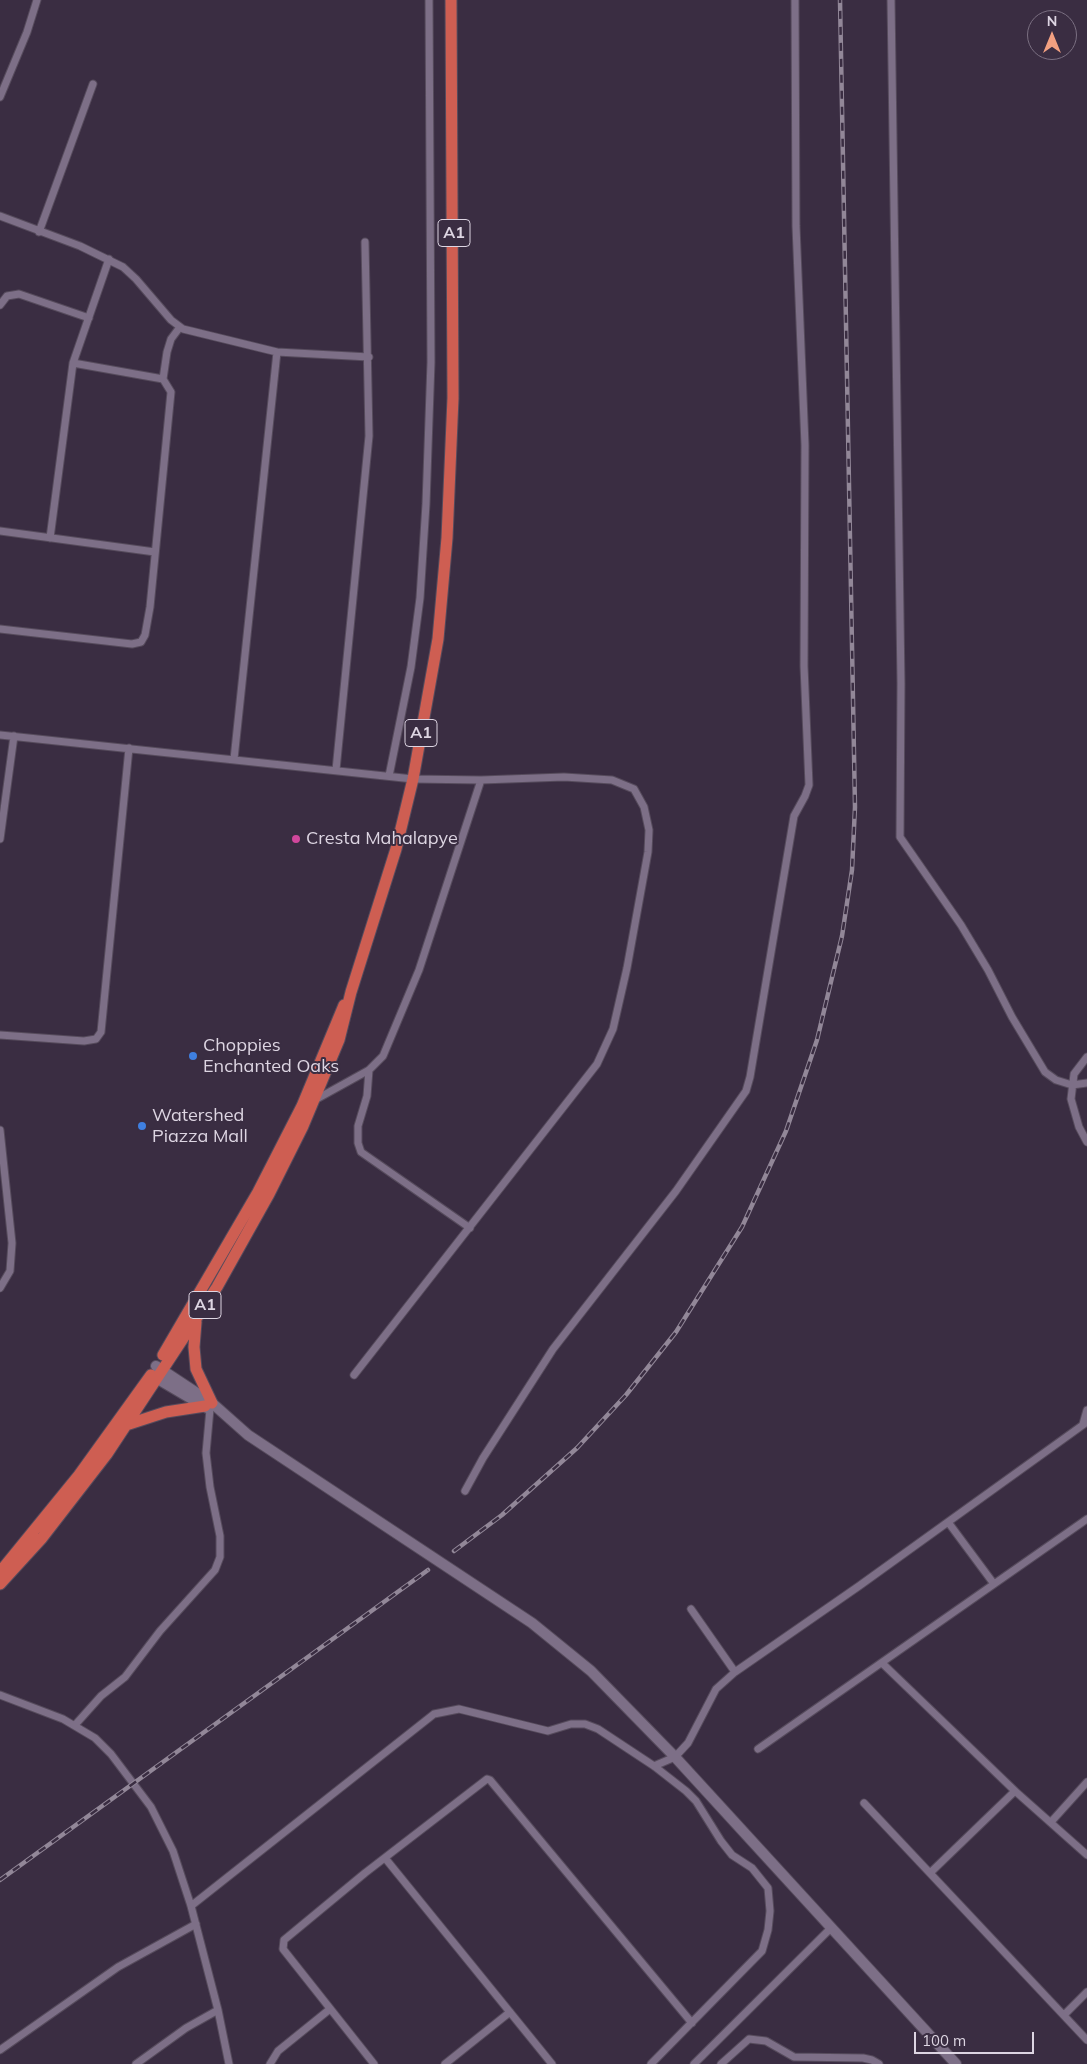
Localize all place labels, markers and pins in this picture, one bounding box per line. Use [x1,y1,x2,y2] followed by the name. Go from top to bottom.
[306,828,458,850] place label: Cresta Mahalapye
[290,833,302,845] marker: Cresta Mahalapye
[203,1035,339,1078] place label: Choppies Enchanted Oaks
[187,1050,199,1062] marker: Choppies Enchanted Oaks
[152,1105,248,1148] place label: Watershed Piazza Mall
[136,1120,148,1132] marker: Watershed Piazza Mall

